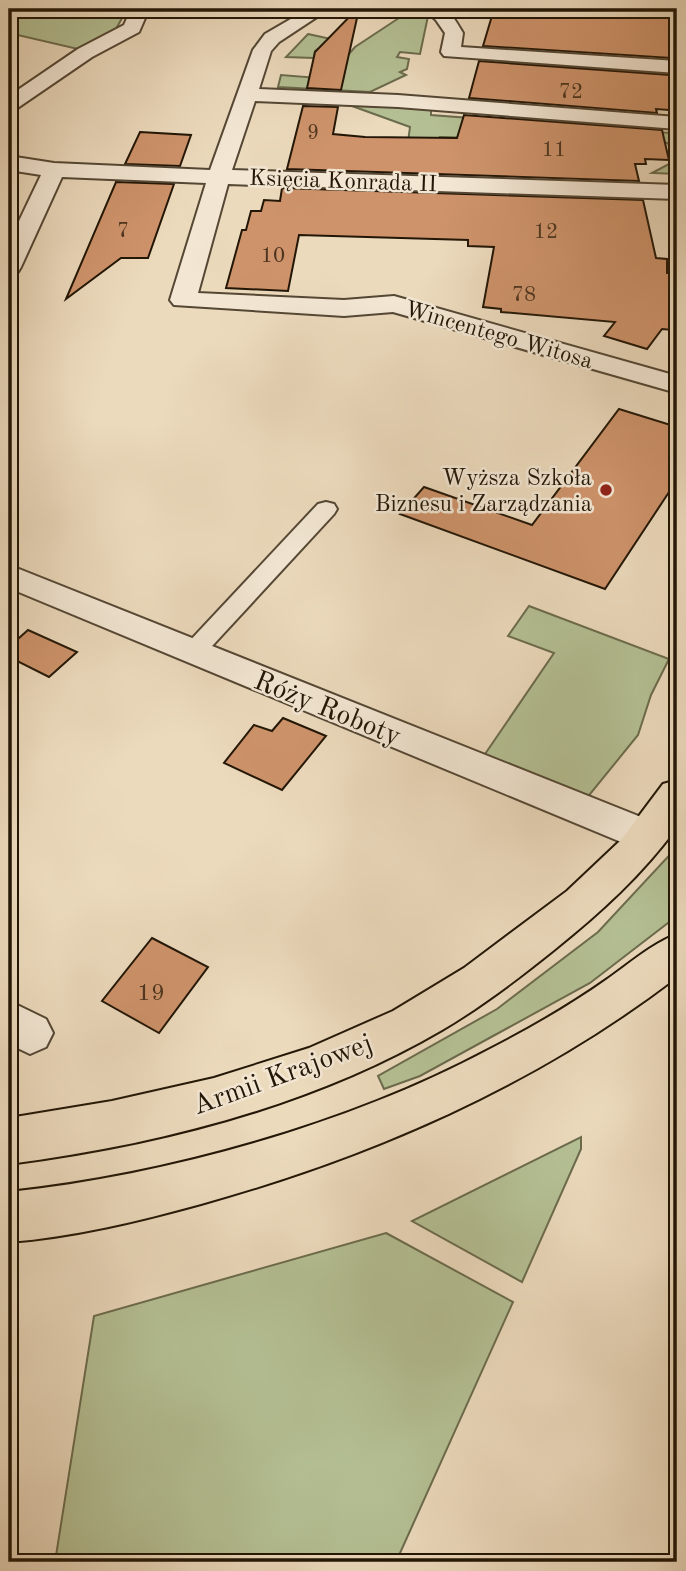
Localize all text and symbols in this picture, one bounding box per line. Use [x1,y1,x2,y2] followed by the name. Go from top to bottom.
[559,82,583,103] house number: 72
[307,123,319,144] house number: 9
[542,140,566,161] house number: 11
[249,167,437,196] street label: Księcia Konrada II
[117,221,129,242] house number: 7
[534,222,558,243] house number: 12
[261,246,285,267] house number: 10
[512,285,536,306] house number: 78
[402,298,595,373] street label: Wincentego Witosa
[375,467,592,516] place label: Wyższa Szkoła Biznesu i Zarządzania
[598,482,614,498] marker: Wyższa Szkoła Biznesu i Zarządzania
[249,668,404,752] street label: Róży Roboty
[137,982,165,1006] house number: 19
[189,1030,377,1121] street label: Armii Krajowej

